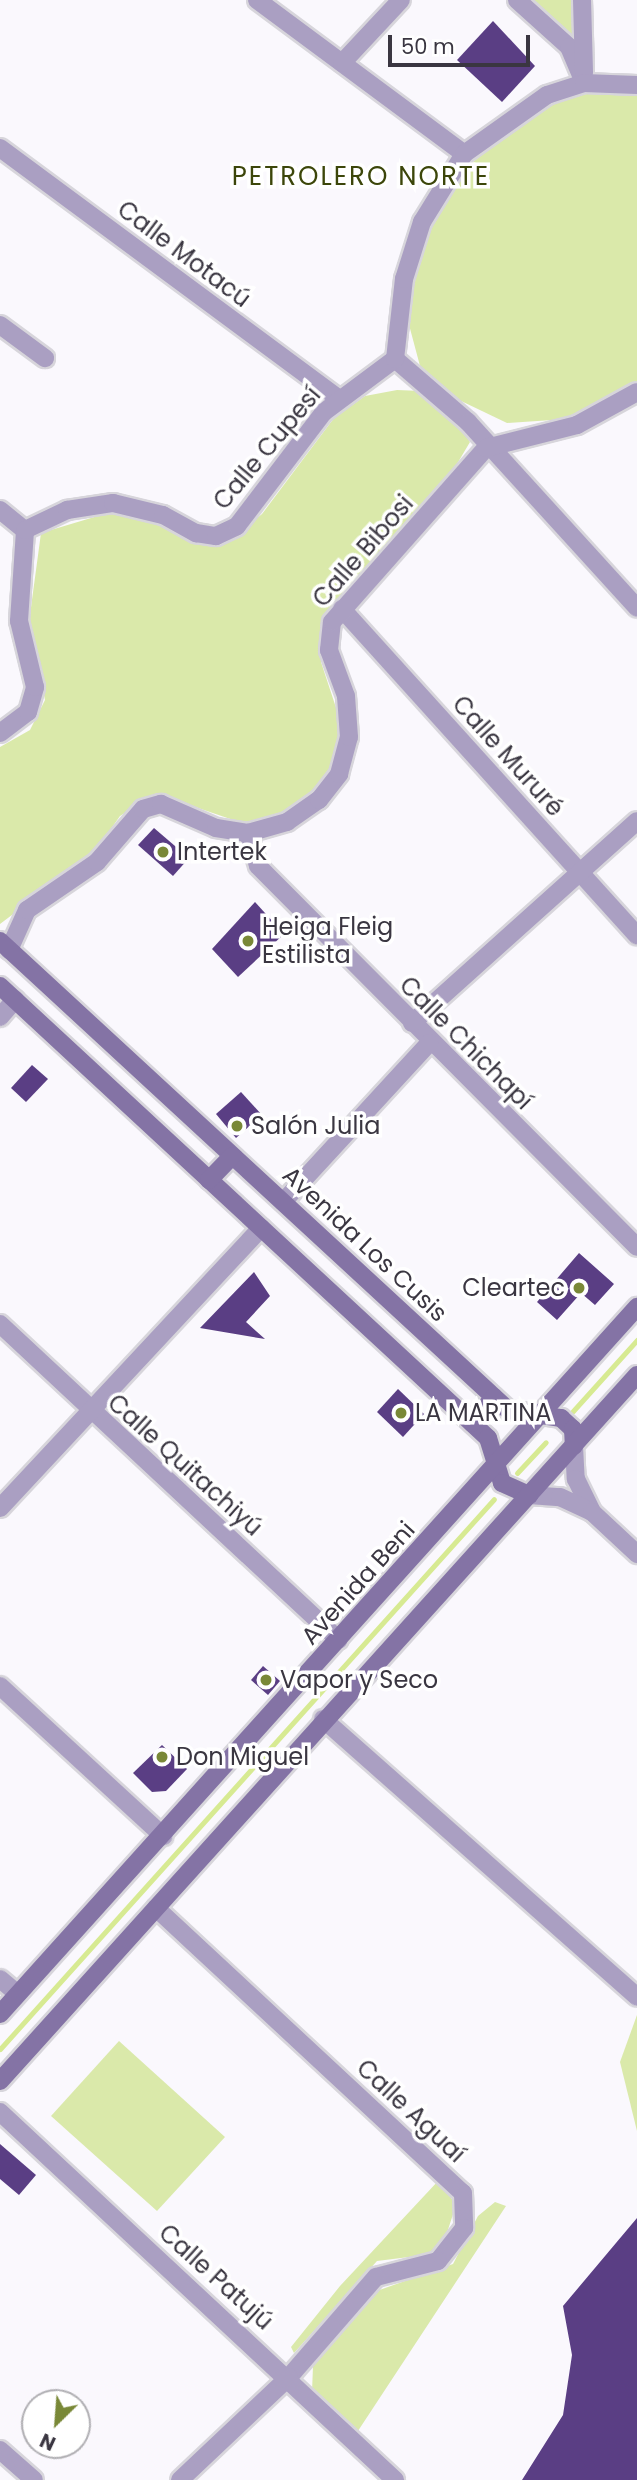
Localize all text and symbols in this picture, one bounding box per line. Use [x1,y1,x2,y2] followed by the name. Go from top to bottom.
[392,21,534,65] scale bar
[401,32,455,61] text: 50 m
[234,161,488,193] district label: PETROLERO NORTE
[112,195,256,313] street label: Calle Motacú
[207,381,327,515] street label: Calle Cupesí
[307,489,419,613] street label: Calle Bibosi
[446,690,570,822] street label: Calle Mururé
[177,838,267,866] place label: Intertek
[155,844,171,860] marker: Intertek
[262,913,393,969] place label: Heiga Fleig Estilista
[240,933,256,949] marker: Heiga Fleig Estilista
[394,971,538,1115] street label: Calle Chichapí
[251,1112,380,1140] place label: Salón Julia
[229,1118,245,1134] marker: Salón Julia
[277,1160,453,1328] street label: Avenida Los Cusis
[462,1274,565,1302] place label: Cleartec
[571,1280,587,1296] marker: Cleartec
[102,1388,268,1542] street label: Calle Quitachiyú
[415,1399,551,1427] place label: LA MARTINA
[393,1405,409,1421] marker: LA MARTINA
[295,1516,421,1650] street label: Avenida Beni
[280,1666,438,1694] place label: Vapor y Seco
[258,1672,274,1688] marker: Vapor y Seco
[176,1743,309,1771] place label: Don Miguel
[154,1749,170,1765] marker: Don Miguel
[351,2054,471,2168] street label: Calle Aguaí
[153,2218,279,2336] street label: Calle Patujú
[21,2389,91,2459] north arrow
[36,2426,60,2457] text: N

